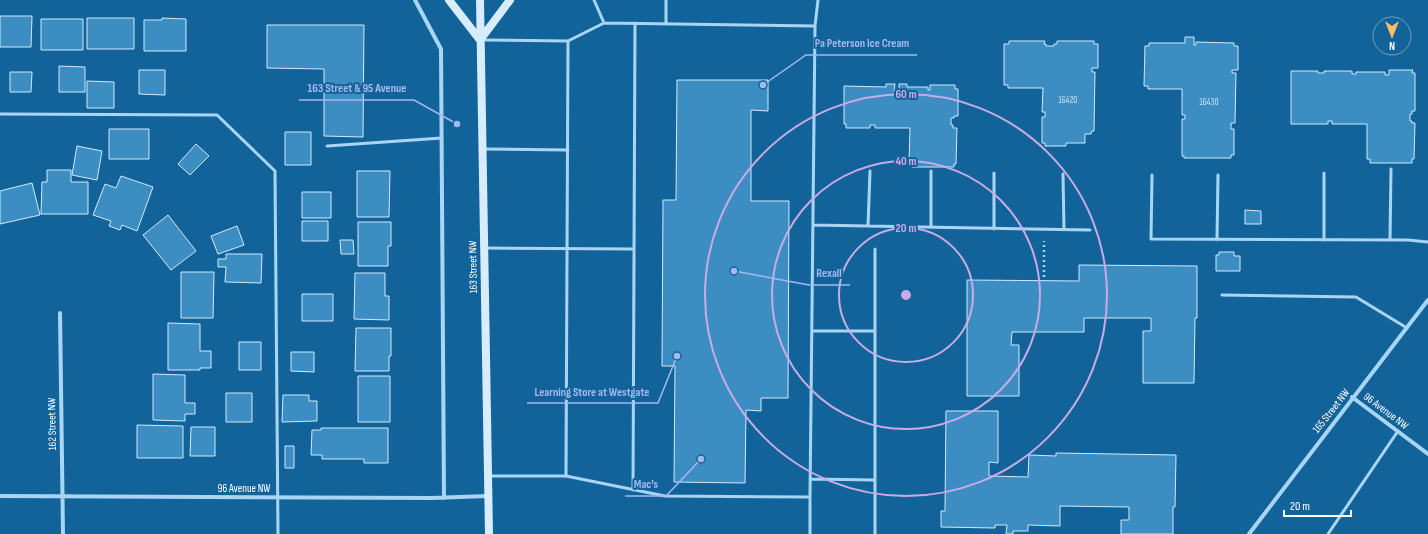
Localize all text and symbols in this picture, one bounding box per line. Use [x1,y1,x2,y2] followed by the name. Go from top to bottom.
[1372,16,1412,56] north arrow
[806,31,917,55] callout: Pa Peterson Ice Cream
[815,36,909,51] text: Pa Peterson Ice Cream
[1389,39,1395,52] text: N
[299,76,414,100] callout: 163 Street & 95 Avenue
[308,81,406,96] text: 163 Street & 95 Avenue
[895,87,917,102] text: 60 m
[1059,95,1077,106] house number: 16420
[1200,97,1218,108] house number: 16430
[895,154,917,169] text: 40 m
[896,221,916,236] text: 20 m
[466,241,480,293] street label: 163 Street NW
[809,261,850,285] callout: Rexall
[816,266,842,281] text: Rexall
[899,288,913,302] centre of rings
[527,379,658,403] callout: Learning Store at Westgate
[535,385,649,400] text: Learning Store at Westgate
[1310,386,1352,436] street label: 165 Street NW
[1361,390,1411,432] street label: 96 Avenue NW
[45,397,59,451] street label: 162 Street NW
[625,472,666,496] callout: Mac's
[634,477,659,492] text: Mac's
[218,482,270,495] street label: 96 Avenue NW
[1284,492,1351,518] scale bar
[1290,499,1310,514] text: 20 m

